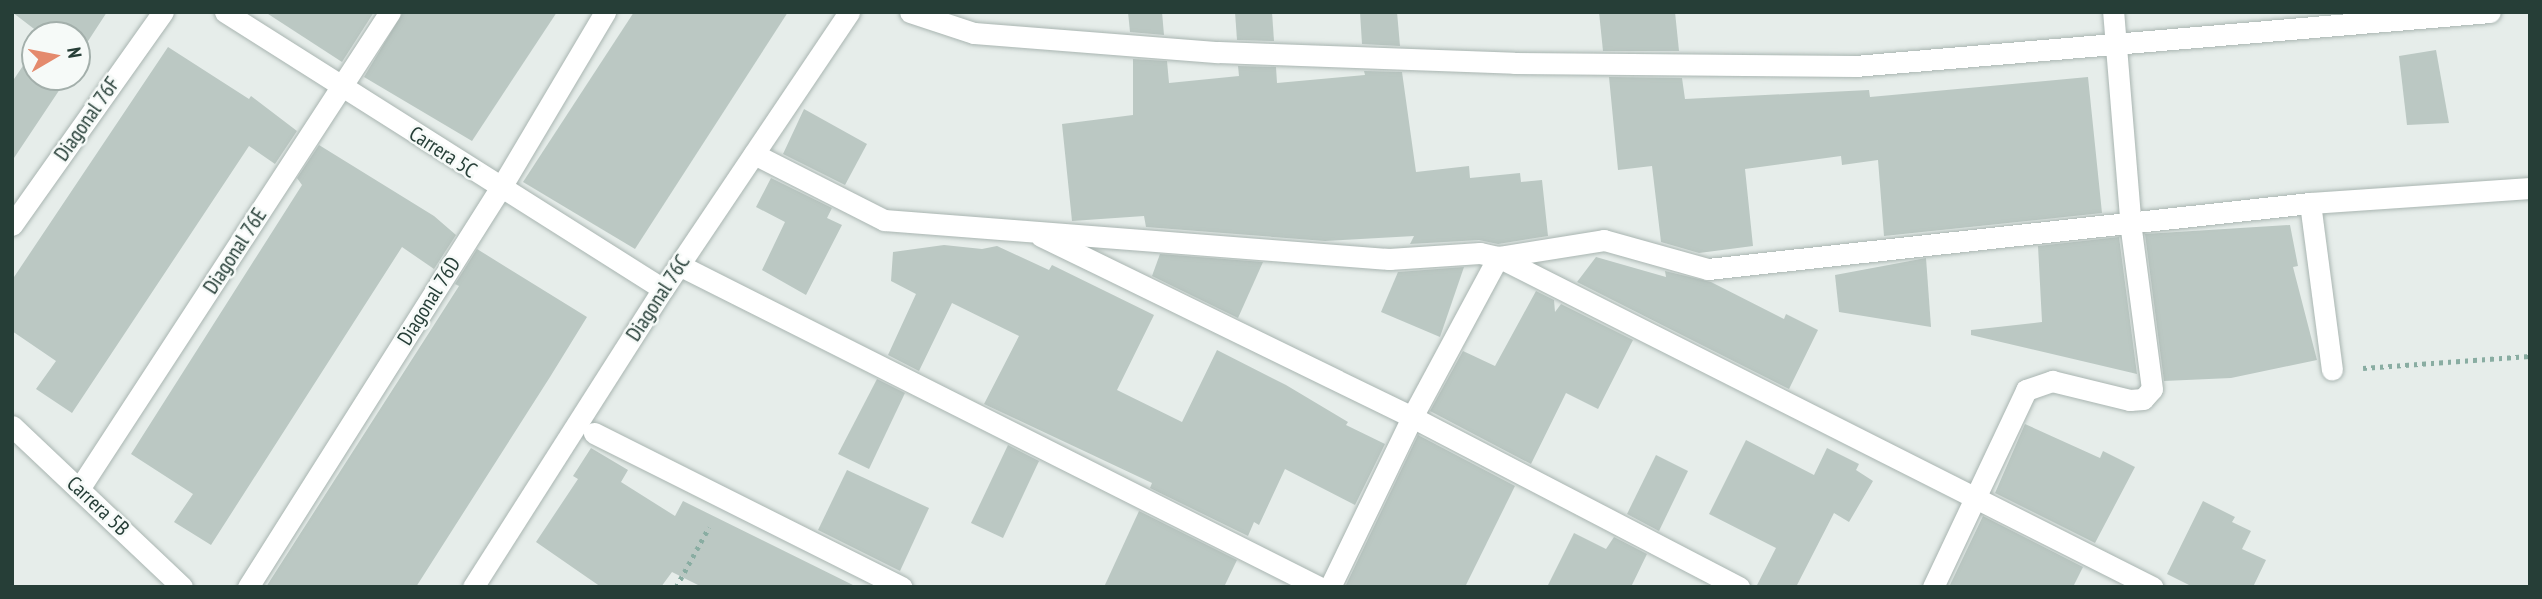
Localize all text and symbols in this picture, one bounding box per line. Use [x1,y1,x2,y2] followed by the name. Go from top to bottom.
[21,21,91,91] north arrow
[62,46,87,60] text: N
[49,72,125,166] street label: Diagonal 76F
[404,121,482,183] street label: Carrera 5C
[198,203,272,299] street label: Diagonal 76E
[621,250,695,346] street label: Diagonal 76C
[392,252,466,350] street label: Diagonal 76D
[62,471,134,541] street label: Carrera 5B

